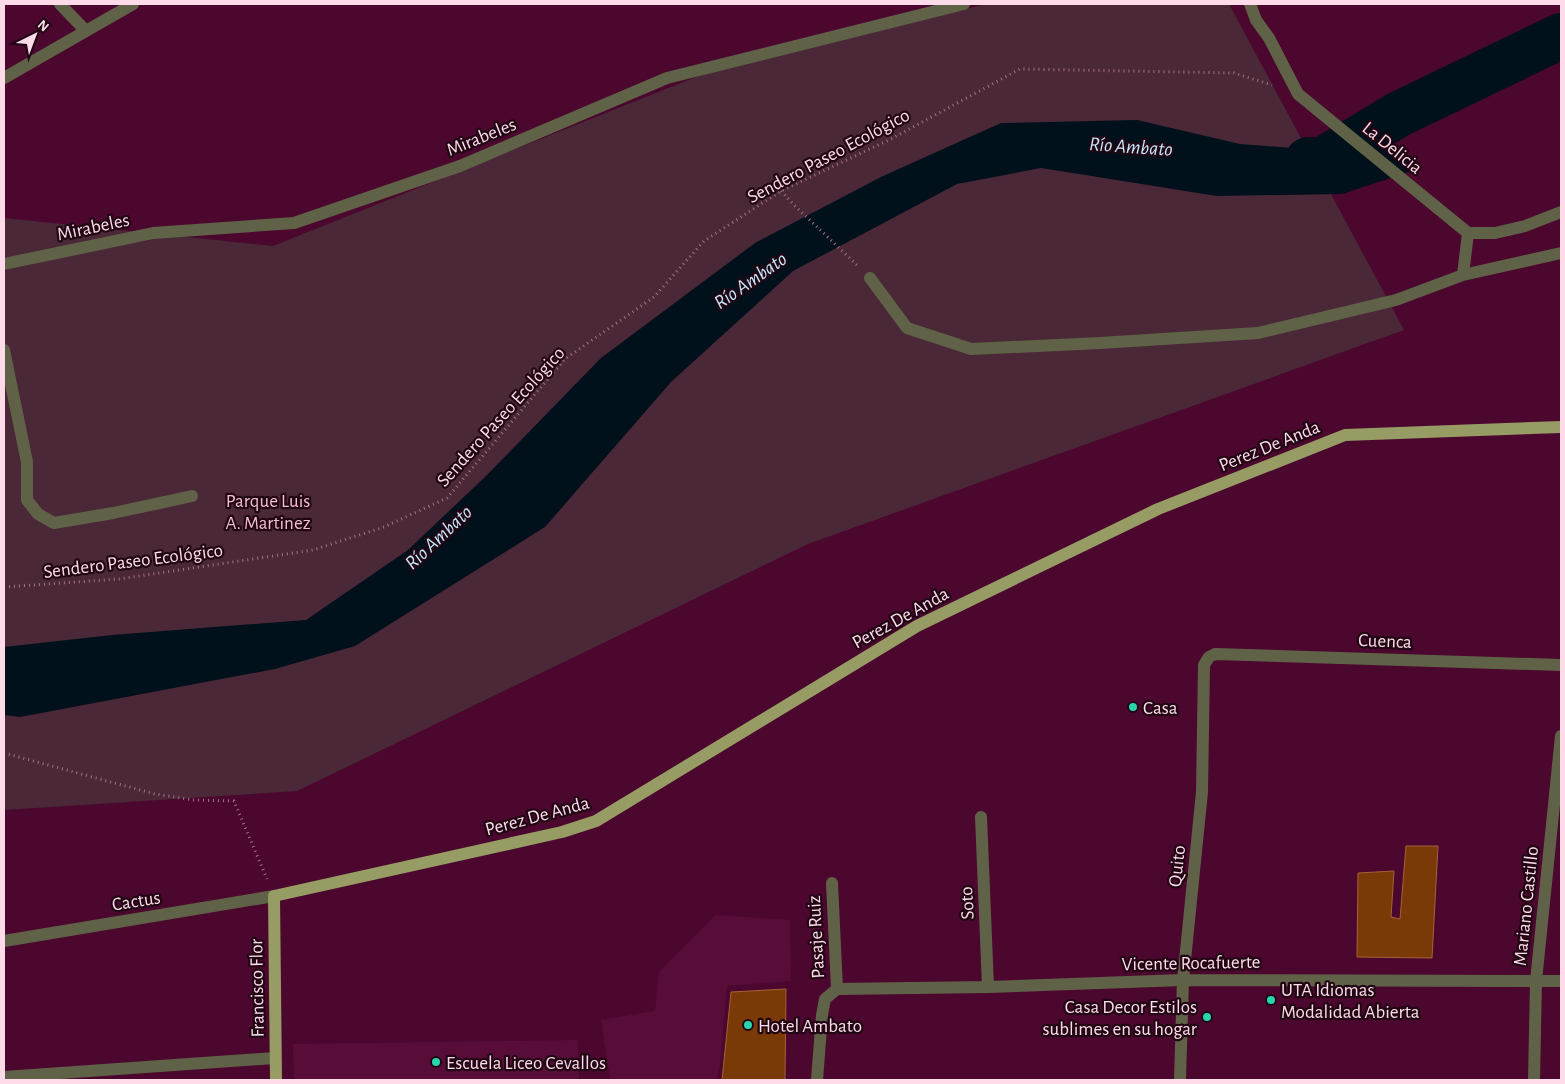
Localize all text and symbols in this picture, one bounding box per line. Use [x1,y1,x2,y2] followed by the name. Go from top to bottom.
[10,10,60,60] north arrow
[35,18,51,35] text: N
[745,106,913,207] street label: Sendero Paseo Ecológico
[444,115,519,160] street label: Mirabeles
[1359,118,1426,178] street label: La Delicia
[1089,134,1173,160] water label: Río Ambato
[55,211,131,244] street label: Mirabeles
[711,249,791,313] water label: Río Ambato
[434,344,569,490] street label: Sendero Paseo Ecológico
[1216,417,1323,475] street label: Perez De Anda
[225,492,311,533] park label: Parque Luis A. Martinez
[401,502,476,574] water label: Río Ambato
[42,541,224,582] street label: Sendero Paseo Ecológico
[849,584,952,653] street label: Perez De Anda
[1358,631,1412,652] street label: Cuenca
[1143,699,1178,718] place label: Casa
[1127,701,1139,713] marker: Casa
[483,793,592,839] street label: Perez De Anda
[1166,844,1189,888] street label: Quito
[1511,845,1542,967] street label: Mariano Castillo
[957,886,978,920] street label: Soto
[111,888,162,915] street label: Cactus
[805,895,828,979] street label: Pasaje Ruiz
[247,938,268,1038] street label: Francisco Flor
[1122,953,1261,974] street label: Vicente Rocafuerte
[1281,981,1420,1022] place label: UTA Idiomas Modalidad Abierta
[1265,994,1277,1006] marker: UTA Idiomas Modalidad Abierta
[1043,998,1197,1039] place label: Casa Decor Estilos sublimes en su hogar
[1201,1011,1213,1023] marker: Casa Decor Estilos sublimes en su hogar
[758,1017,862,1036] place label: Hotel Ambato
[742,1019,754,1031] marker: Hotel Ambato
[446,1054,606,1073] place label: Escuela Liceo Cevallos
[430,1056,442,1068] marker: Escuela Liceo Cevallos

